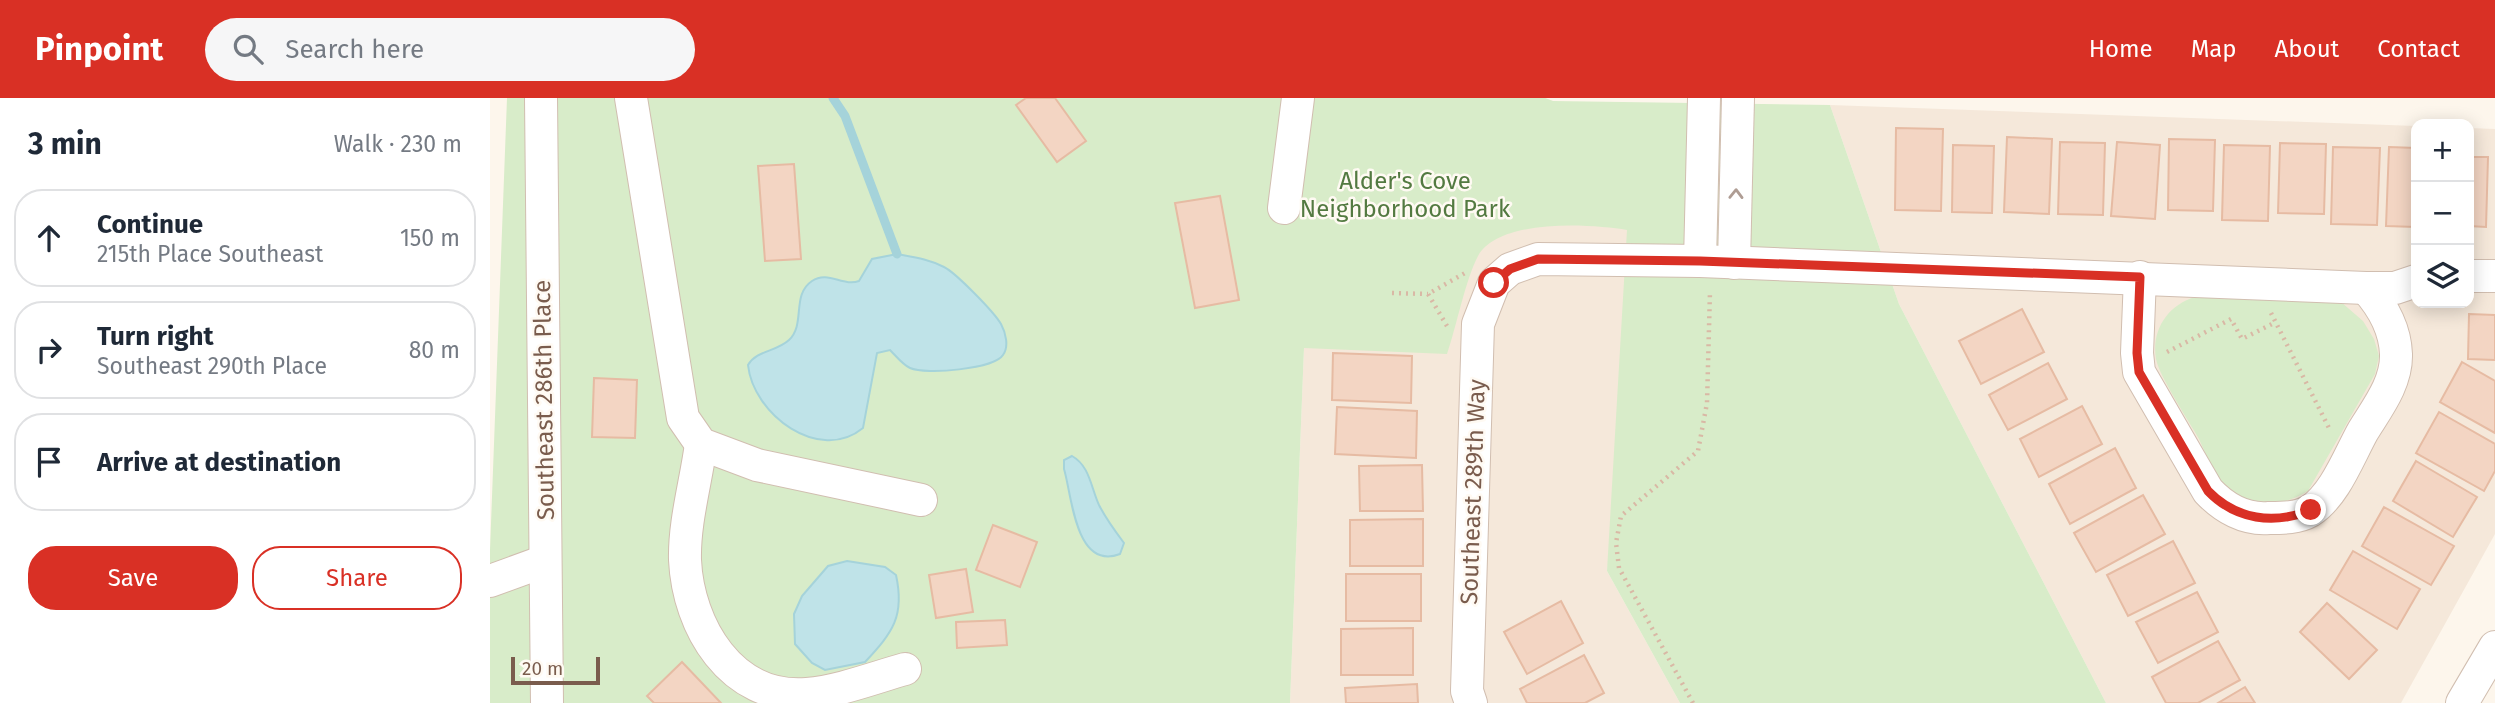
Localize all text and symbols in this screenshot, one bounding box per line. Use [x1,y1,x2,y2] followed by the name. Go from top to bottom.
[205,18,695,81] search box
[35,29,163,69] text: Pinpoint
[229,30,267,68] icon: search
[285,34,424,65] text: Search here
[2089,35,2153,63] text: Home
[2191,35,2237,63] text: Map
[2275,35,2339,63] text: About
[2377,35,2460,63] text: Contact
[2411,119,2474,308] map controls
[2411,119,2474,182] button: +
[28,126,102,162] text: 3 min
[334,130,462,158] text: Walk · 230 m
[1300,167,1511,223] park label: Alder's Cove Neighborhood Park
[2411,182,2474,245] button: −
[1728,189,1743,200] one-way arrow
[97,209,203,240] text: Continue
[30,219,68,257] icon: ahead
[400,224,460,252] text: 150 m
[97,240,323,268] text: 215th Place Southeast
[2411,245,2474,308] button: layers
[1478,267,1509,298] route start
[528,280,560,520] street label: Southeast 286th Place
[97,321,214,352] text: Turn right
[30,331,68,369] icon: right
[409,336,460,364] text: 80 m
[97,352,327,380] text: Southeast 290th Place
[1455,379,1491,605] street label: Southeast 289th Way
[30,443,68,481] icon: arrive
[97,447,341,478] text: Arrive at destination
[2295,494,2326,525] route end
[28,546,238,610] button: Save
[252,546,462,610] button: Share
[511,654,600,686] scale bar
[522,657,563,680] text: 20 m

